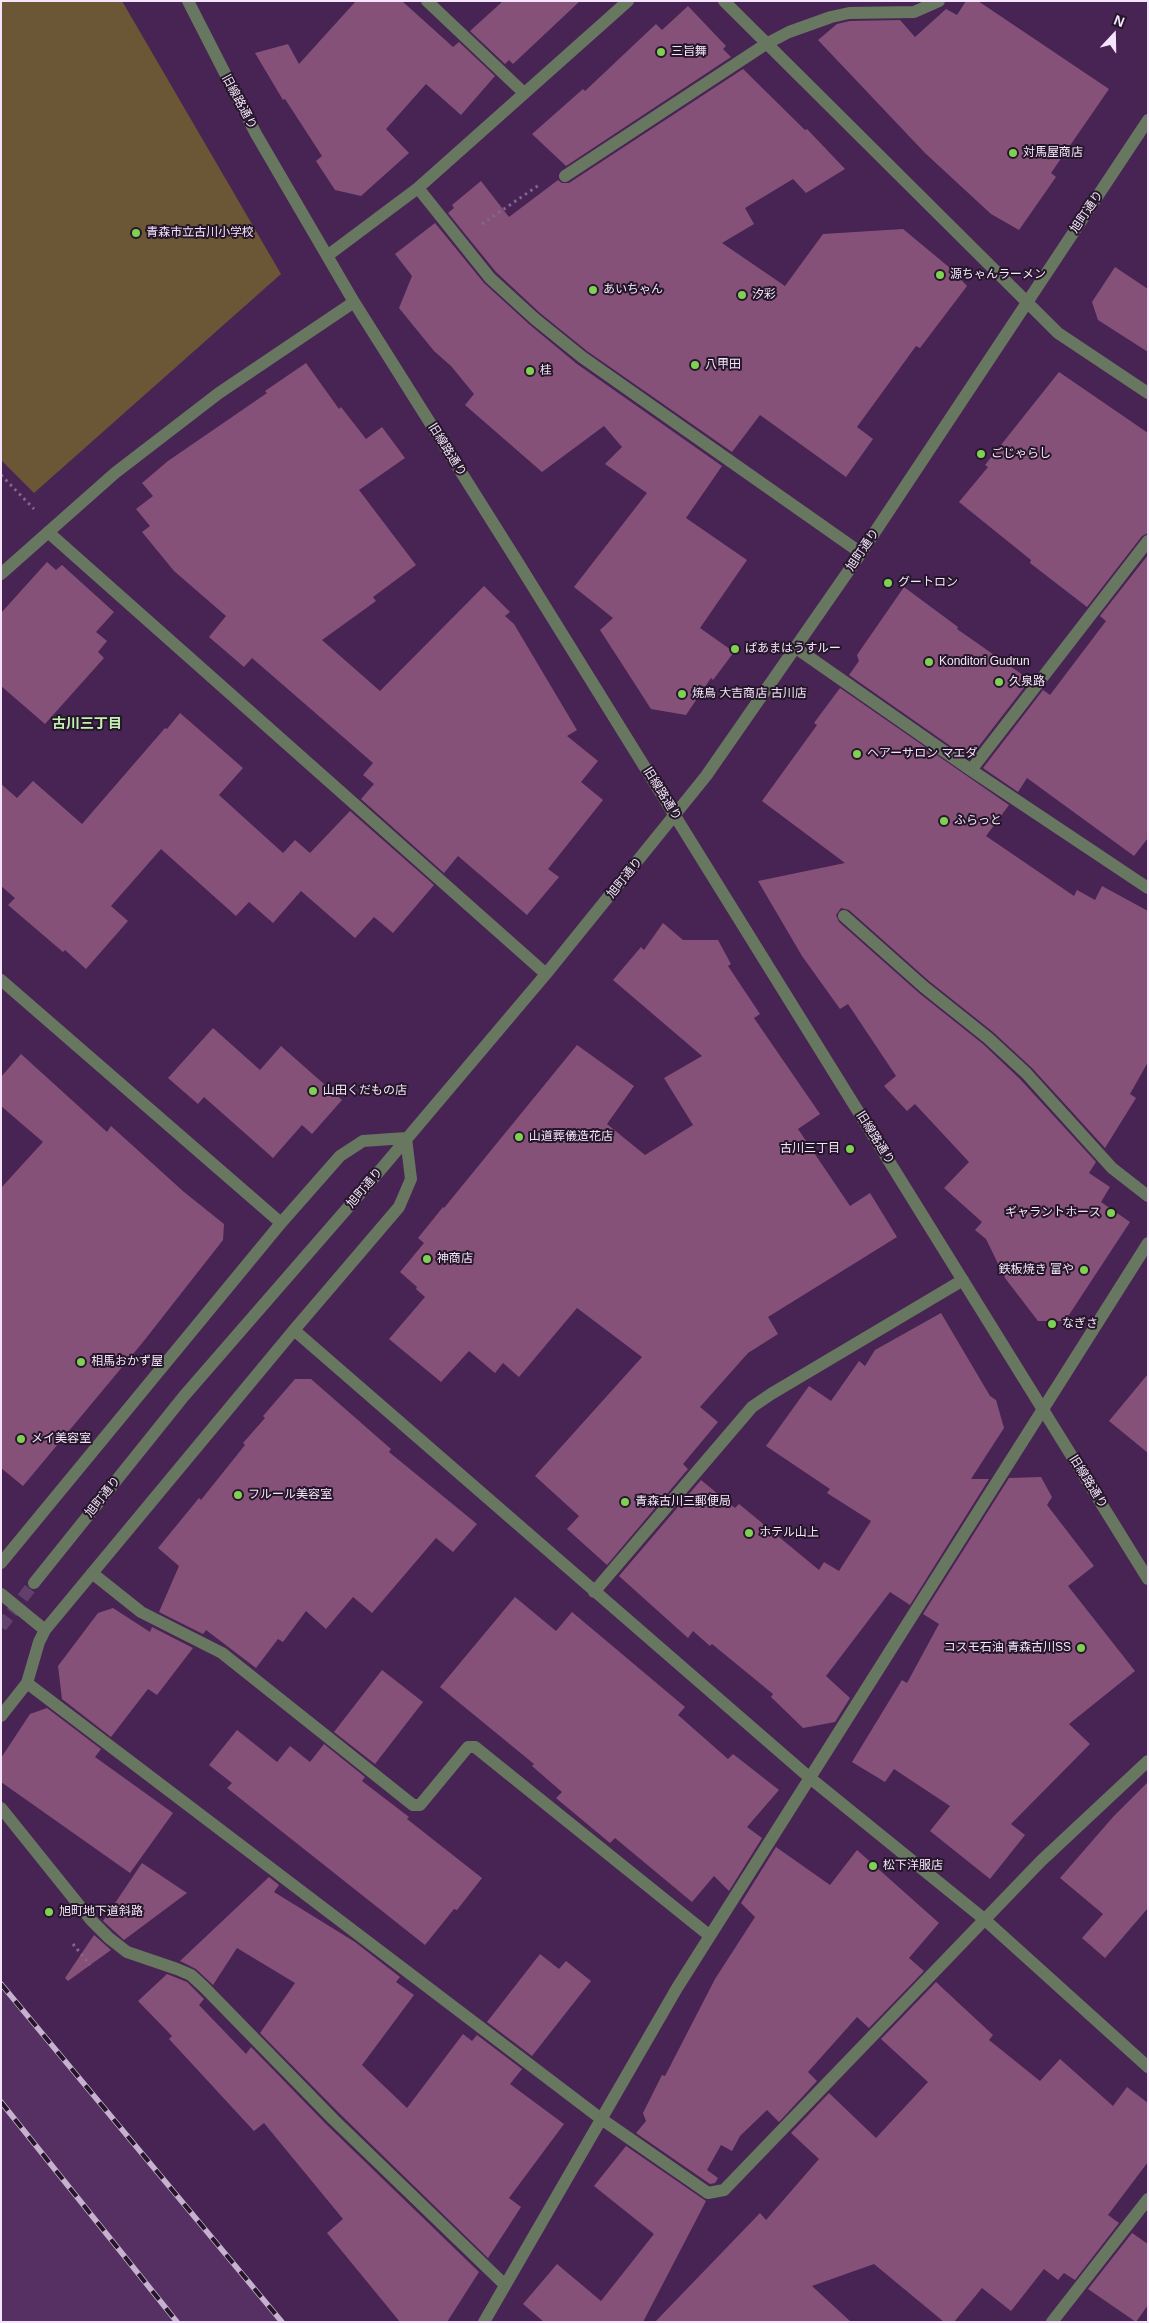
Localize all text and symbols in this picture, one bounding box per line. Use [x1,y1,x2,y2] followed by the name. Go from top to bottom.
[1089,10,1139,60] north arrow
[1112,12,1127,30] text: N
[671,45,707,59] place label: 三旨舞
[655,46,667,58] marker: 三旨舞
[219,72,259,132] street label: 旧線路通り
[1023,146,1083,160] place label: 対馬屋商店
[1007,147,1019,159] marker: 対馬屋商店
[1068,188,1106,236] street label: 旭町通り
[146,226,254,240] place label: 青森市立古川小学校
[130,227,142,239] marker: 青森市立古川小学校
[950,268,1046,282] place label: 源ちゃんラーメン
[934,269,946,281] marker: 源ちゃんラーメン
[603,283,663,297] place label: あいちゃん
[587,284,599,296] marker: あいちゃん
[752,288,776,302] place label: 汐彩
[736,289,748,301] marker: 汐彩
[705,358,741,372] place label: 八甲田
[689,359,701,371] marker: 八甲田
[540,364,552,378] place label: 桂
[524,365,536,377] marker: 桂
[425,421,469,479] street label: 旧線路通り
[991,447,1051,461] place label: ごじゃらし
[975,448,987,460] marker: ごじゃらし
[844,526,882,574] street label: 旭町通り
[898,576,958,590] place label: グートロン
[882,577,894,589] marker: グートロン
[745,642,841,656] place label: ぱあまはうすルー
[729,643,741,655] marker: ぱあまはうすルー
[939,655,1030,669] place label: Konditori Gudrun
[923,656,935,668] marker: Konditori Gudrun
[1009,675,1045,689] place label: 久泉路
[993,676,1005,688] marker: 久泉路
[692,687,807,701] place label: 焼鳥 大吉商店 古川店
[676,688,688,700] marker: 焼鳥 大吉商店 古川店
[52,716,122,732] district label: 古川三丁目
[867,747,978,761] place label: ヘアーサロン マエダ
[851,748,863,760] marker: ヘアーサロン マエダ
[640,765,684,823] street label: 旧線路通り
[954,814,1002,828] place label: ふらっと
[938,815,950,827] marker: ふらっと
[604,855,646,901] street label: 旭町通り
[323,1084,407,1098] place label: 山田くだもの店
[307,1085,319,1097] marker: 山田くだもの店
[853,1109,897,1167] street label: 旧線路通り
[529,1130,613,1144] place label: 山道葬儀造花店
[513,1131,525,1143] marker: 山道葬儀造花店
[780,1142,840,1156] place label: 古川三丁目
[844,1143,856,1155] marker: 古川三丁目
[344,1165,386,1211] street label: 旭町通り
[1005,1206,1101,1220] place label: ギャラントホース
[1105,1207,1117,1219] marker: ギャラントホース
[437,1252,473,1266] place label: 神商店
[421,1253,433,1265] marker: 神商店
[999,1263,1074,1277] place label: 鉄板焼き 富や
[1078,1264,1090,1276] marker: 鉄板焼き 富や
[1062,1317,1098,1331] place label: なぎさ
[1046,1318,1058,1330] marker: なぎさ
[91,1355,163,1369] place label: 相馬おかず屋
[75,1356,87,1368] marker: 相馬おかず屋
[31,1432,91,1446] place label: メイ美容室
[15,1433,27,1445] marker: メイ美容室
[1066,1453,1110,1511] street label: 旧線路通り
[82,1474,124,1520] street label: 旭町通り
[248,1488,332,1502] place label: フルール美容室
[232,1489,244,1501] marker: フルール美容室
[635,1495,731,1509] place label: 青森古川三郵便局
[619,1496,631,1508] marker: 青森古川三郵便局
[759,1526,819,1540] place label: ホテル山上
[743,1527,755,1539] marker: ホテル山上
[944,1641,1071,1655] place label: コスモ石油 青森古川SS
[1075,1642,1087,1654] marker: コスモ石油 青森古川SS
[883,1859,943,1873] place label: 松下洋服店
[867,1860,879,1872] marker: 松下洋服店
[59,1905,143,1919] place label: 旭町地下道斜路
[43,1906,55,1918] marker: 旭町地下道斜路

